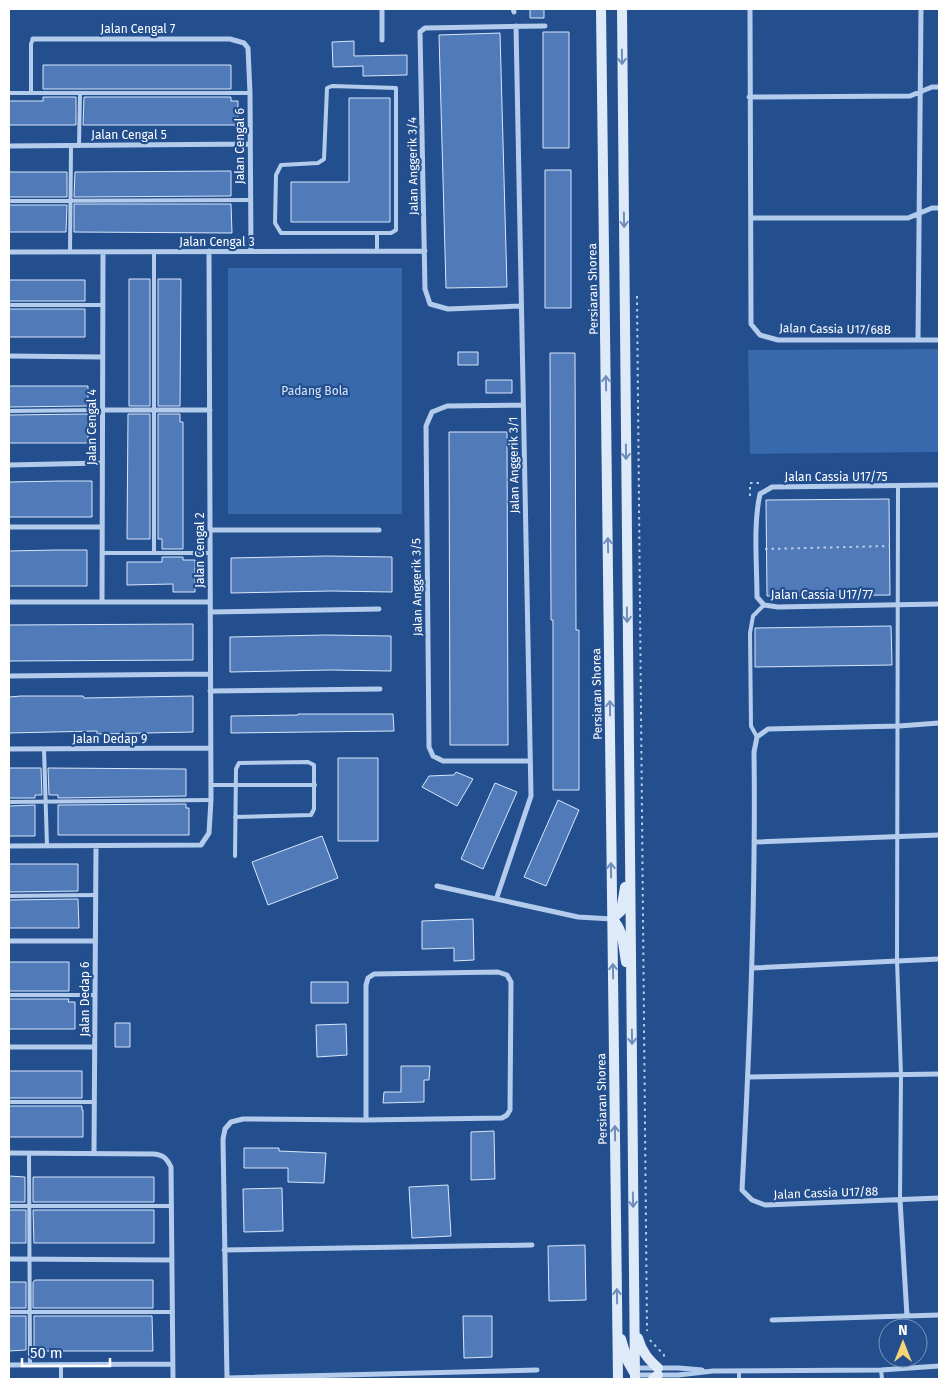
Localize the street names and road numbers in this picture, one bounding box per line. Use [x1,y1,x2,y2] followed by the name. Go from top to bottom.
[101,22,175,36] street label: Jalan Cengal 7
[233,108,247,184] street label: Jalan Cengal 6
[405,116,421,215] street label: Jalan Anggerik 3/4
[91,128,167,142] street label: Jalan Cengal 5
[179,235,255,249] street label: Jalan Cengal 3
[585,243,601,335] street label: Persiaran Shorea
[779,321,891,337] street label: Jalan Cassia U17/68B
[85,388,99,465] street label: Jalan Cengal 4
[506,416,522,514] street label: Jalan Anggerik 3/1
[785,470,887,484] street label: Jalan Cassia U17/75
[193,512,207,588] street label: Jalan Cengal 2
[409,538,425,636] street label: Jalan Anggerik 3/5
[771,588,873,602] street label: Jalan Cassia U17/77
[589,648,605,740] street label: Persiaran Shorea
[73,732,147,746] street label: Jalan Dedap 9
[78,962,92,1036] street label: Jalan Dedap 6
[594,1053,610,1145] street label: Persiaran Shorea
[773,1184,879,1202] street label: Jalan Cassia U17/88

